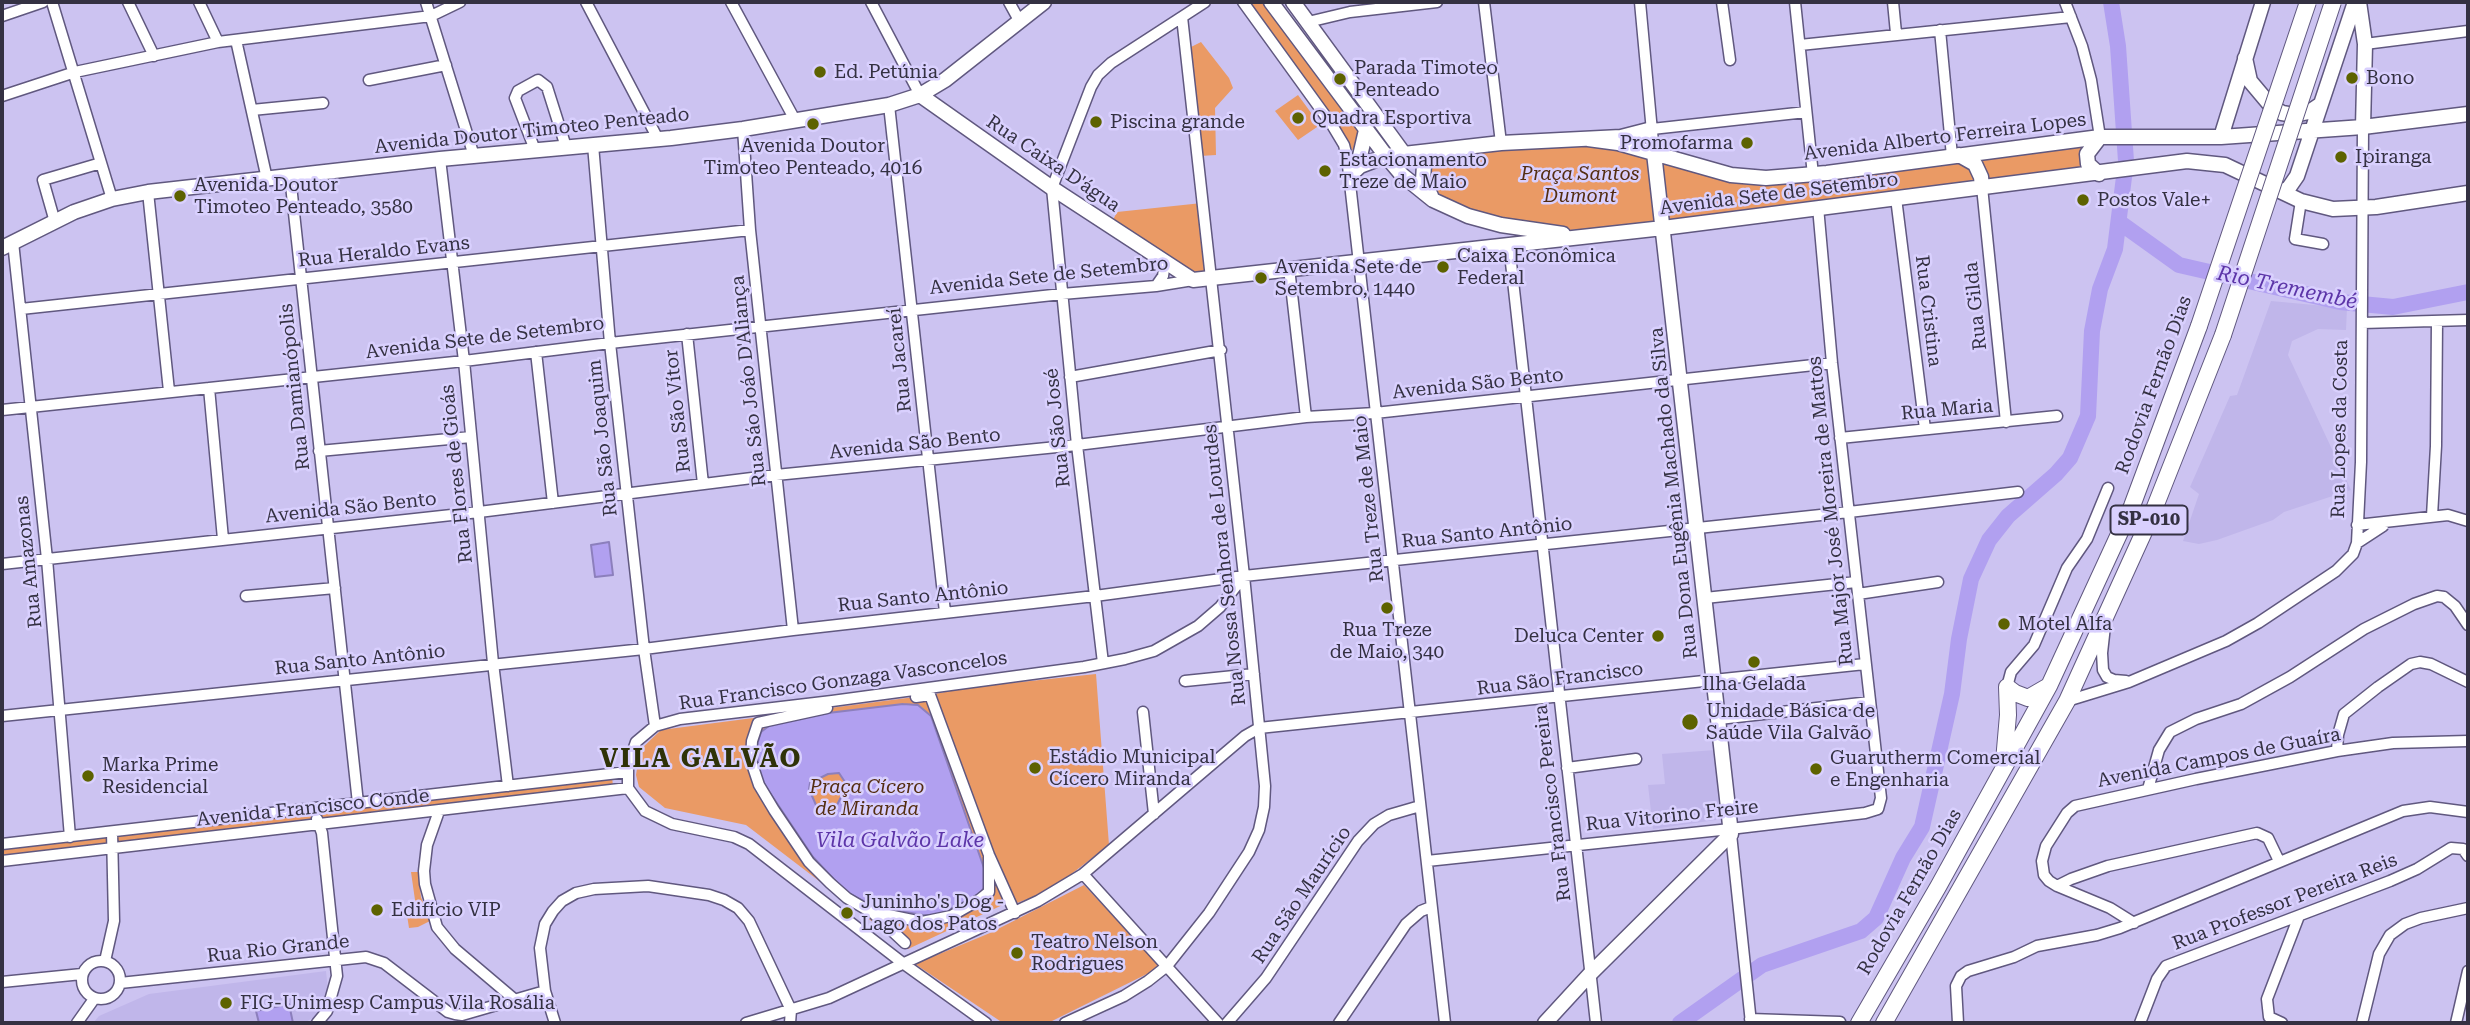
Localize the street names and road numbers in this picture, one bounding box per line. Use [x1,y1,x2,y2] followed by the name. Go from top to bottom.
[374,103,690,159] street label: Avenida Doutor Timoteo Penteado
[1803,108,2087,166] street label: Avenida Alberto Ferreira Lopes
[982,111,1124,217] street label: Rua Caixa D'água
[1659,168,1899,220] street label: Avenida Sete de Setembro
[297,232,471,272] street label: Rua Heraldo Evans
[928,252,1170,300] street label: Avenida Sete de Setembro
[1910,254,1946,368] street label: Rua Cristina
[1960,261,1992,351] street label: Rua Gilda
[727,274,771,488] street label: Rua Sáo Joáo D'Aliança
[2111,293,2197,477] street label: Rodovia Fernão Dias
[275,303,315,471] street label: Rua Damianópolis
[883,307,917,413] street label: Rua Jacareí
[365,312,605,364] street label: Avenida Sete de Setembro
[1645,326,1703,660] street label: Rua Dona Eugênia Machado da Silva
[2327,339,2353,519] street label: Rua Lopes da Costa
[660,348,696,474] street label: Rua São Vítor
[1803,355,1859,667] street label: Rua Major José Moreira de Mattos
[583,358,623,518] street label: Rua São Joaquim
[1391,364,1565,404] street label: Avenida São Bento
[1040,367,1076,489] street label: Rua São José
[436,384,478,564] street label: Rua Flores de Gioás
[1900,395,1994,425] street label: Rua Maria
[1349,414,1389,584] street label: Rua Treze de Maio
[1199,423,1251,707] street label: Rua Nossa Senhora de Lourdes
[828,424,1002,464] street label: Avenida São Bento
[264,488,438,528] street label: Avenida São Bento
[11,495,47,629] street label: Rua Amazonas
[2110,506,2188,534] road number: SP-010
[1400,513,1574,553] street label: Rua Santo Antônio
[836,577,1010,617] street label: Rua Santo Antônio
[273,640,447,680] street label: Rua Santo Antônio
[677,647,1009,715] street label: Rua Francisco Gonzaga Vasconcelos
[1475,657,1645,701] street label: Rua São Francisco
[1530,703,1576,903] street label: Rua Francisco Pereira
[2095,723,2343,793] street label: Avenida Campos de Guaíra
[196,784,430,832] street label: Avenida Francisco Conde
[1584,796,1760,836] street label: Rua Vitorino Freire
[1853,805,1967,979] street label: Rodovia Fernão Dias
[1248,822,1356,968] street label: Rua São Maurício
[2170,849,2400,955] street label: Rua Professor Pereira Reis
[206,930,350,968] street label: Rua Rio Grande

